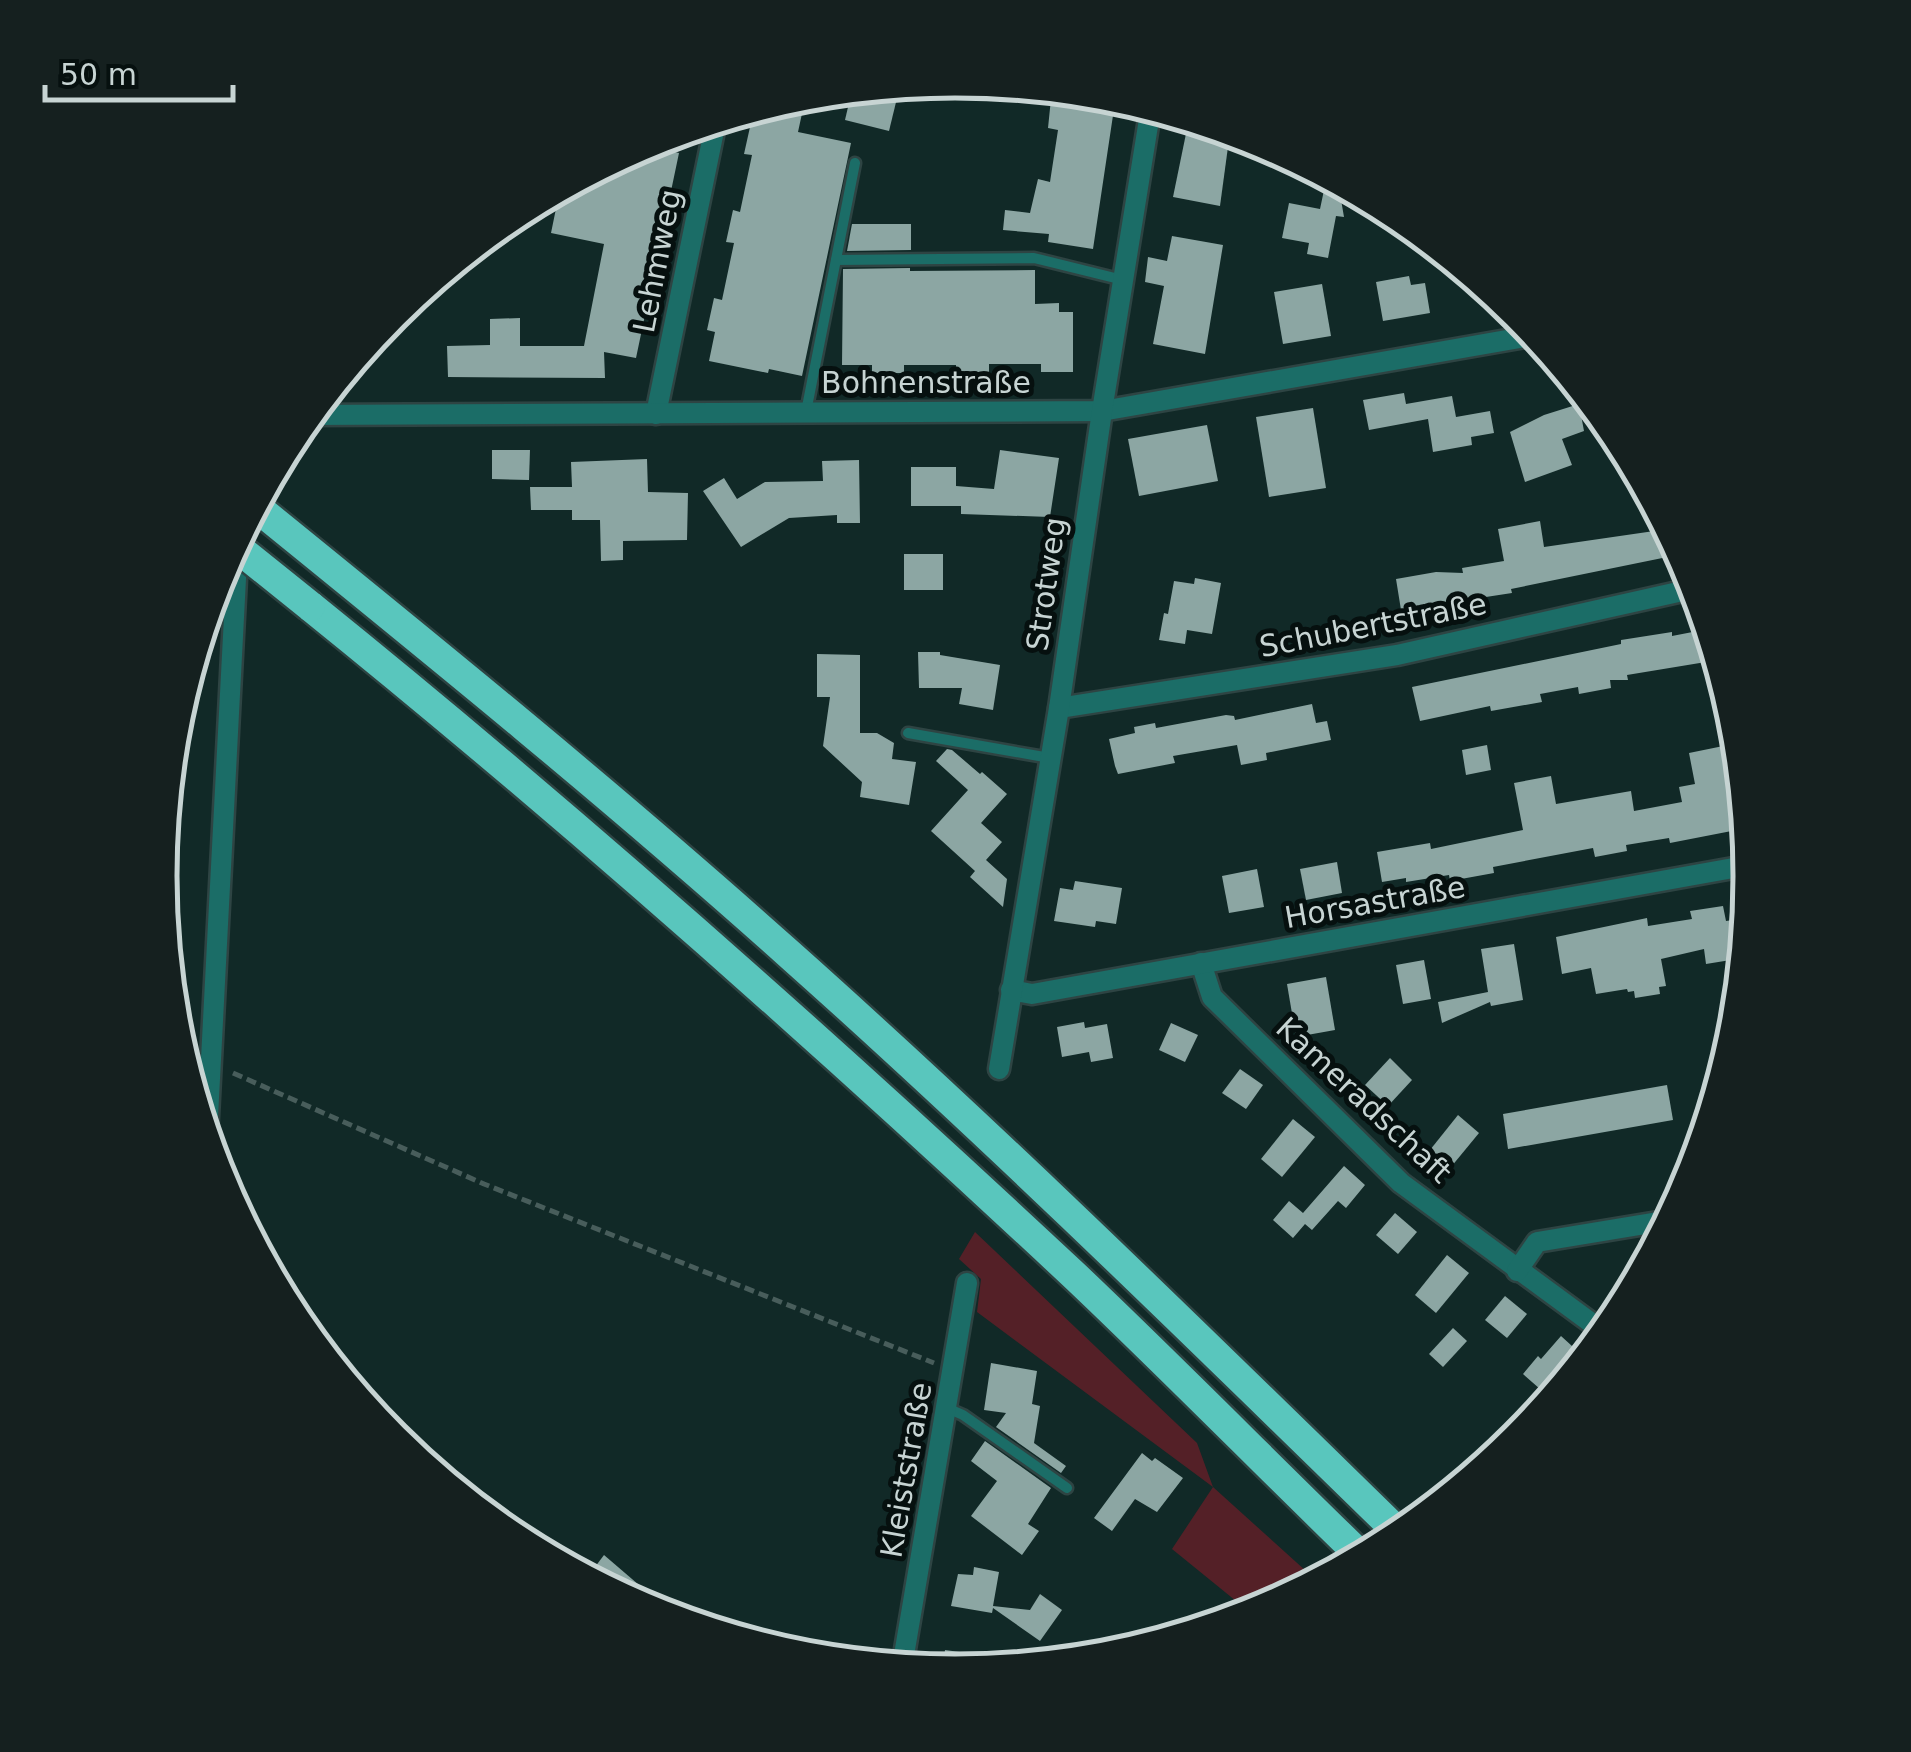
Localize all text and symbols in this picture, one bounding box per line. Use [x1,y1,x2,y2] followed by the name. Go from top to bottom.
[45,40,232,102] scale bar
[60,57,137,92] text: 50 m
[626,187,688,335] street label: Lehmweg
[821,365,1031,400] street label: Bohnenstraße
[1019,515,1073,653] street label: Strotweg
[1256,586,1490,664] street label: Schubertstraße
[1282,869,1468,935] street label: Horsastraße
[1269,1010,1459,1190] street label: Kameradschaft
[873,1379,939,1561] street label: Kleiststraße

